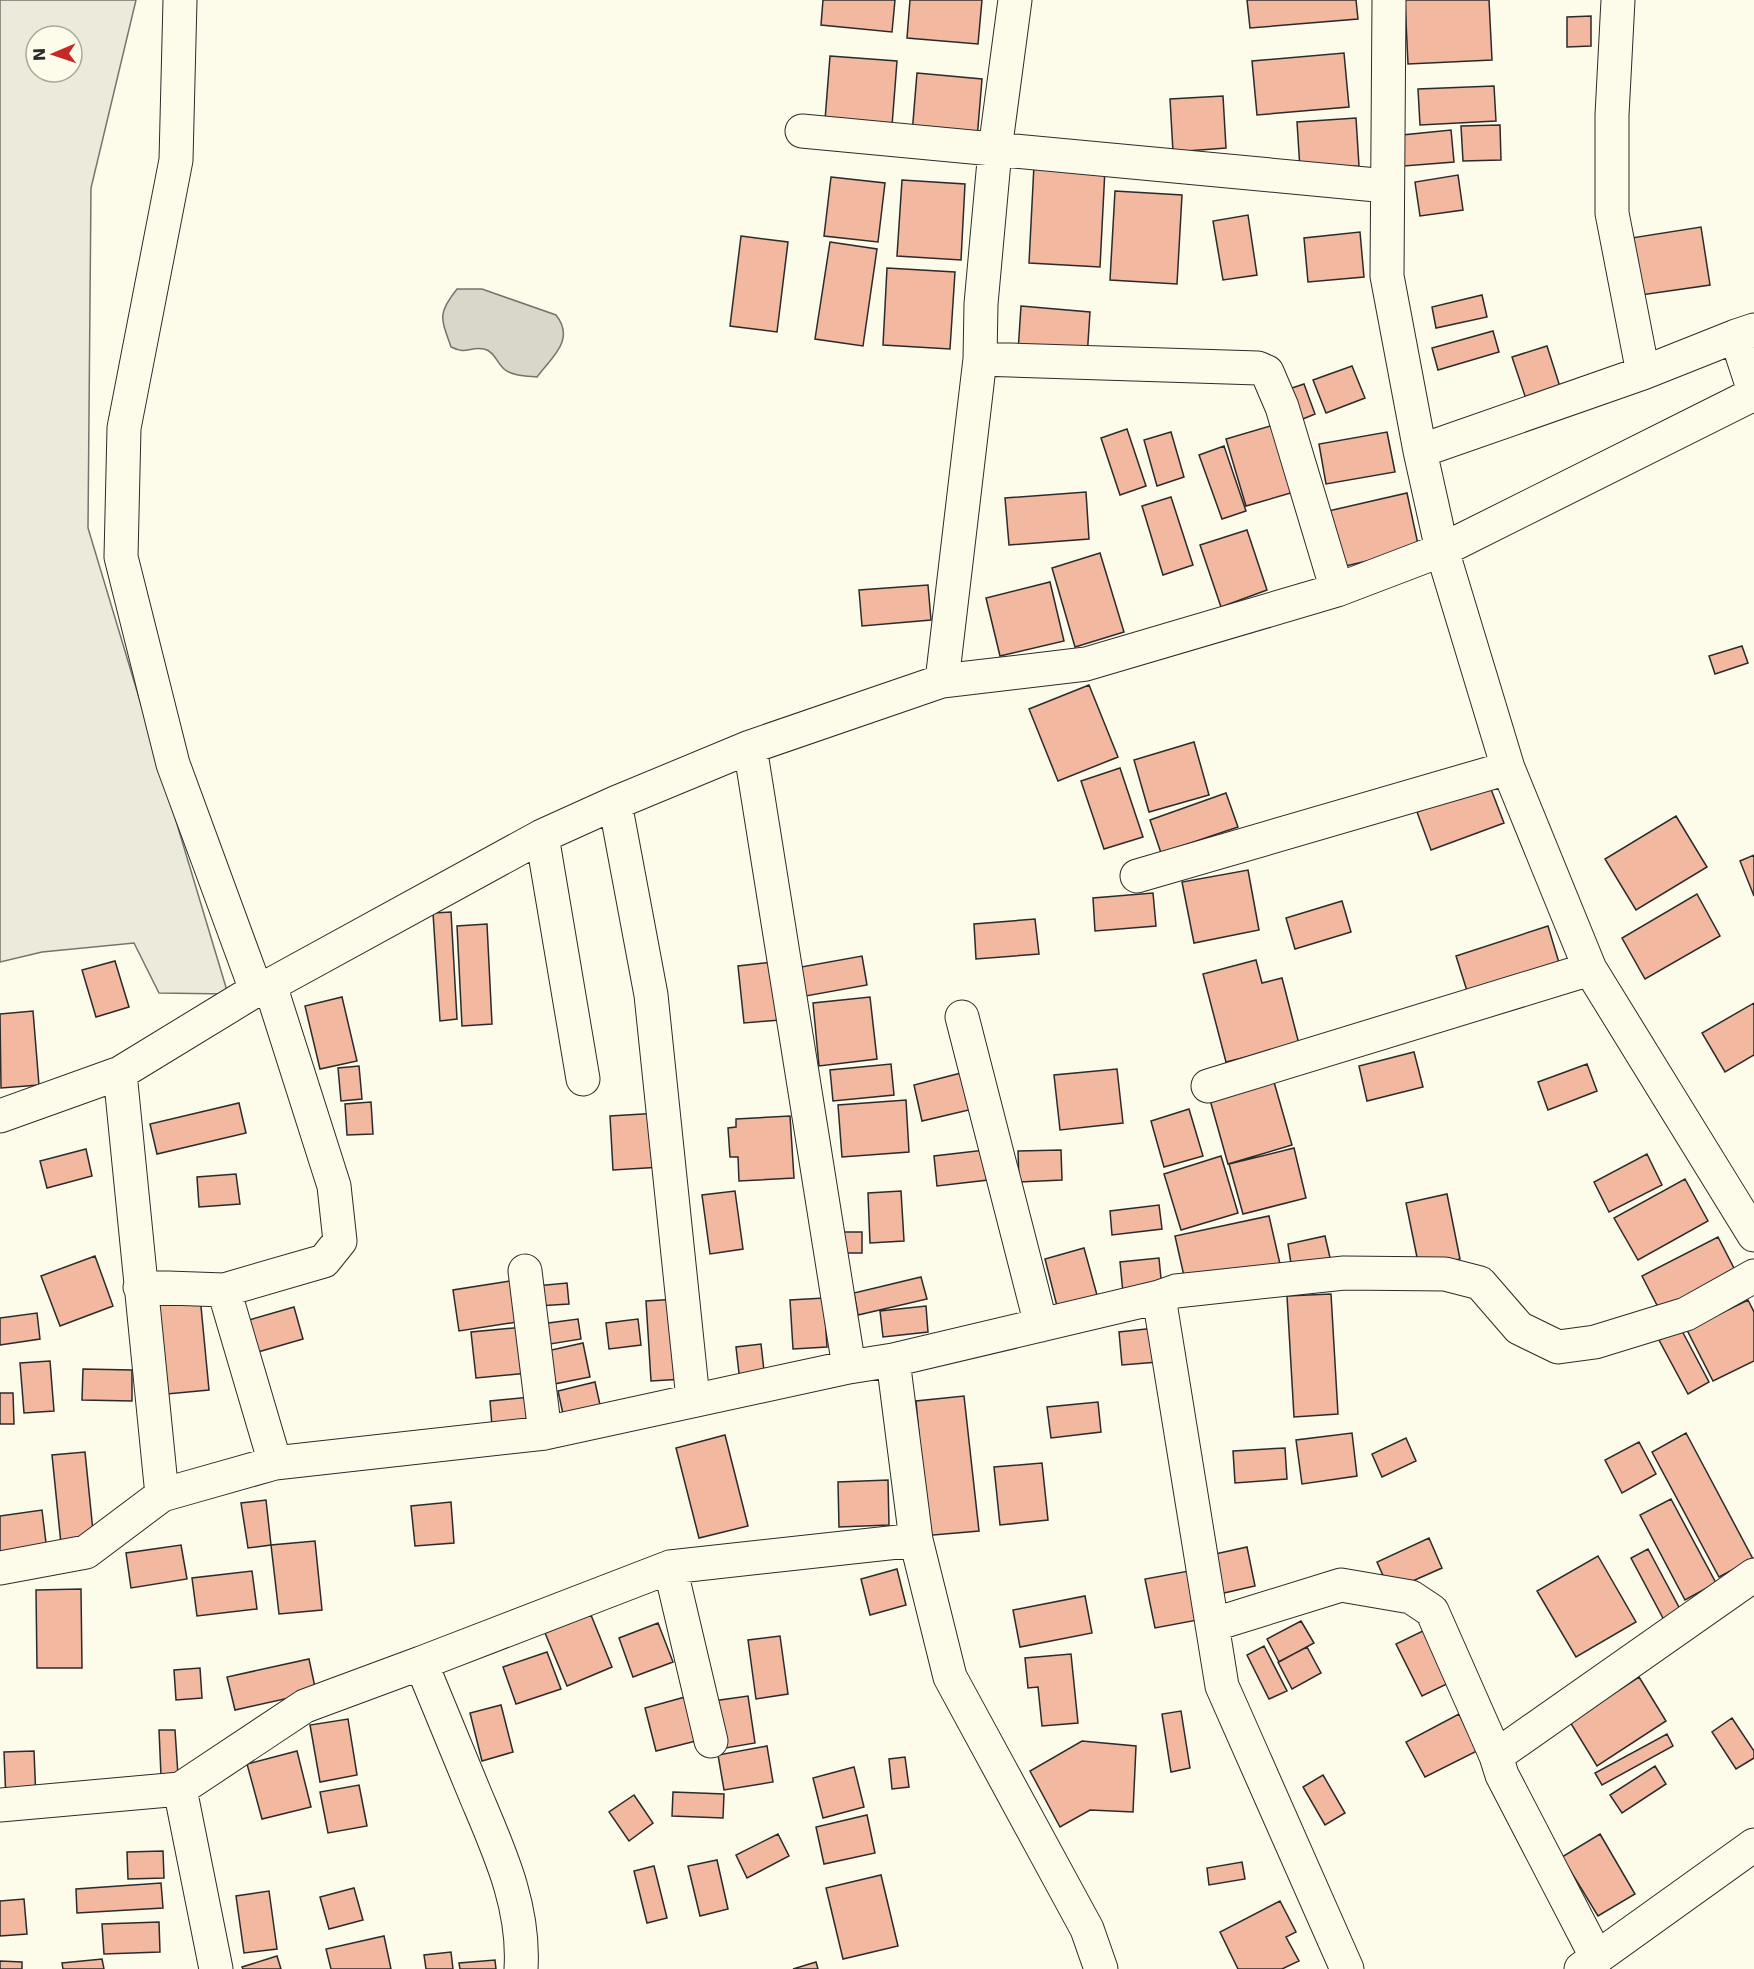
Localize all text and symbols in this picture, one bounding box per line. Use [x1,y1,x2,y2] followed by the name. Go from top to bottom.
[24,24,84,84] north arrow
[30,47,49,62] text: N

